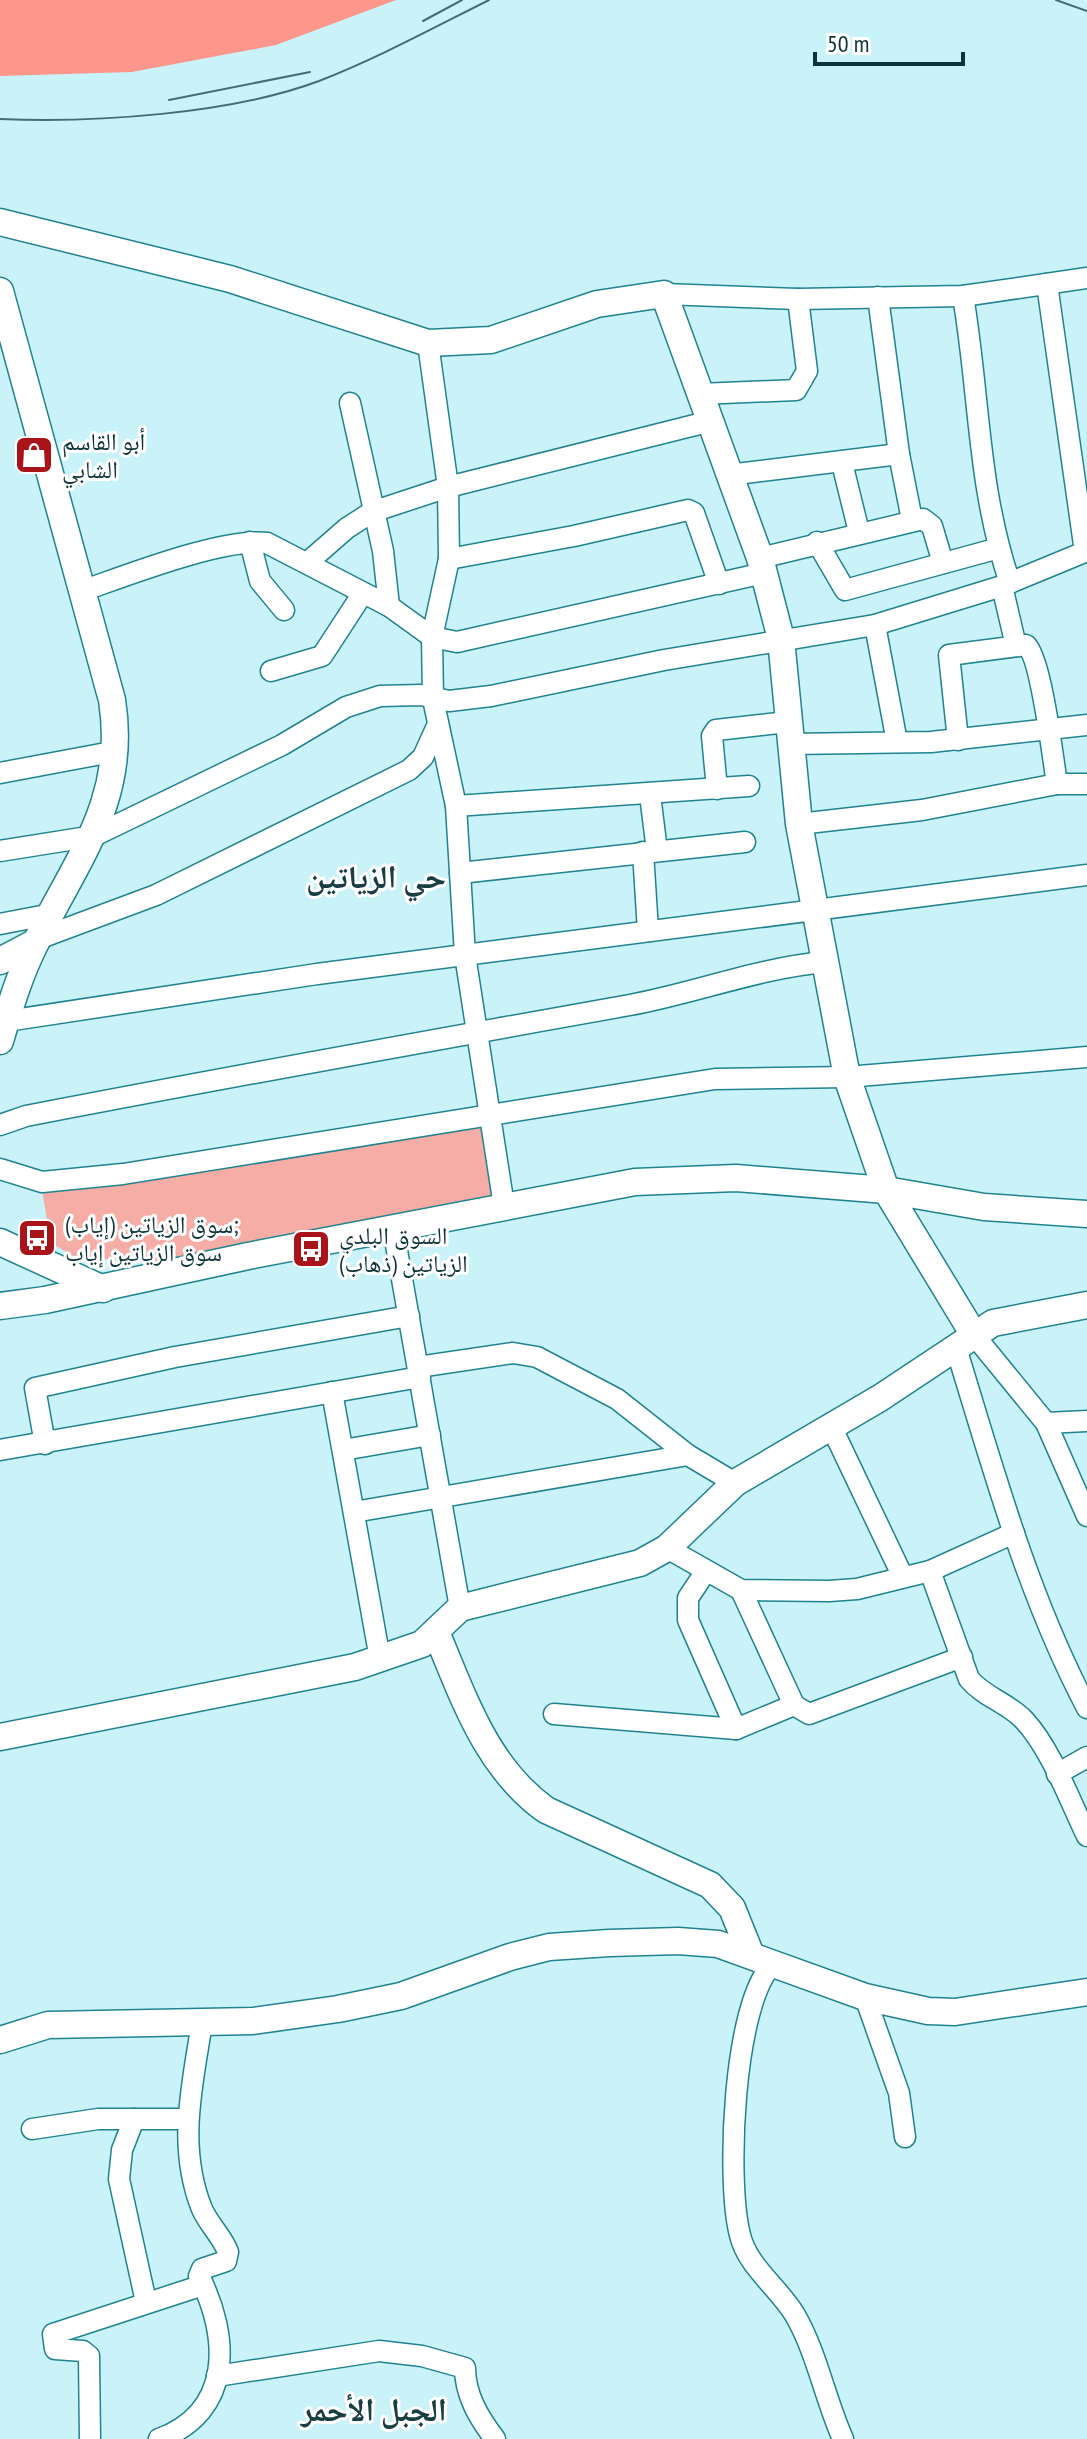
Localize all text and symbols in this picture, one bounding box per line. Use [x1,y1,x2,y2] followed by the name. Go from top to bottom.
[815,16,963,66] scale bar
[827,28,869,59] text: 50 m
[62,426,145,489] place label: أبو القاسم الشابي
[13,434,55,476] shop icon: أبو القاسم الشابي
[306,855,446,902] district label: حي الزياتين
[65,1209,238,1268] place label: سوق الزياتين (إياب); سوق الزياتين إياب
[16,1217,58,1259] bus stop icon: سوق الزياتين (إياب); سوق الزياتين إياب
[339,1220,468,1279] place label: السوق البلدي الزياتين (ذهاب)
[290,1228,332,1270] bus stop icon: السوق البلدي الزياتين (ذهاب)
[299,2388,447,2430] district label: الجبل الأحمر

